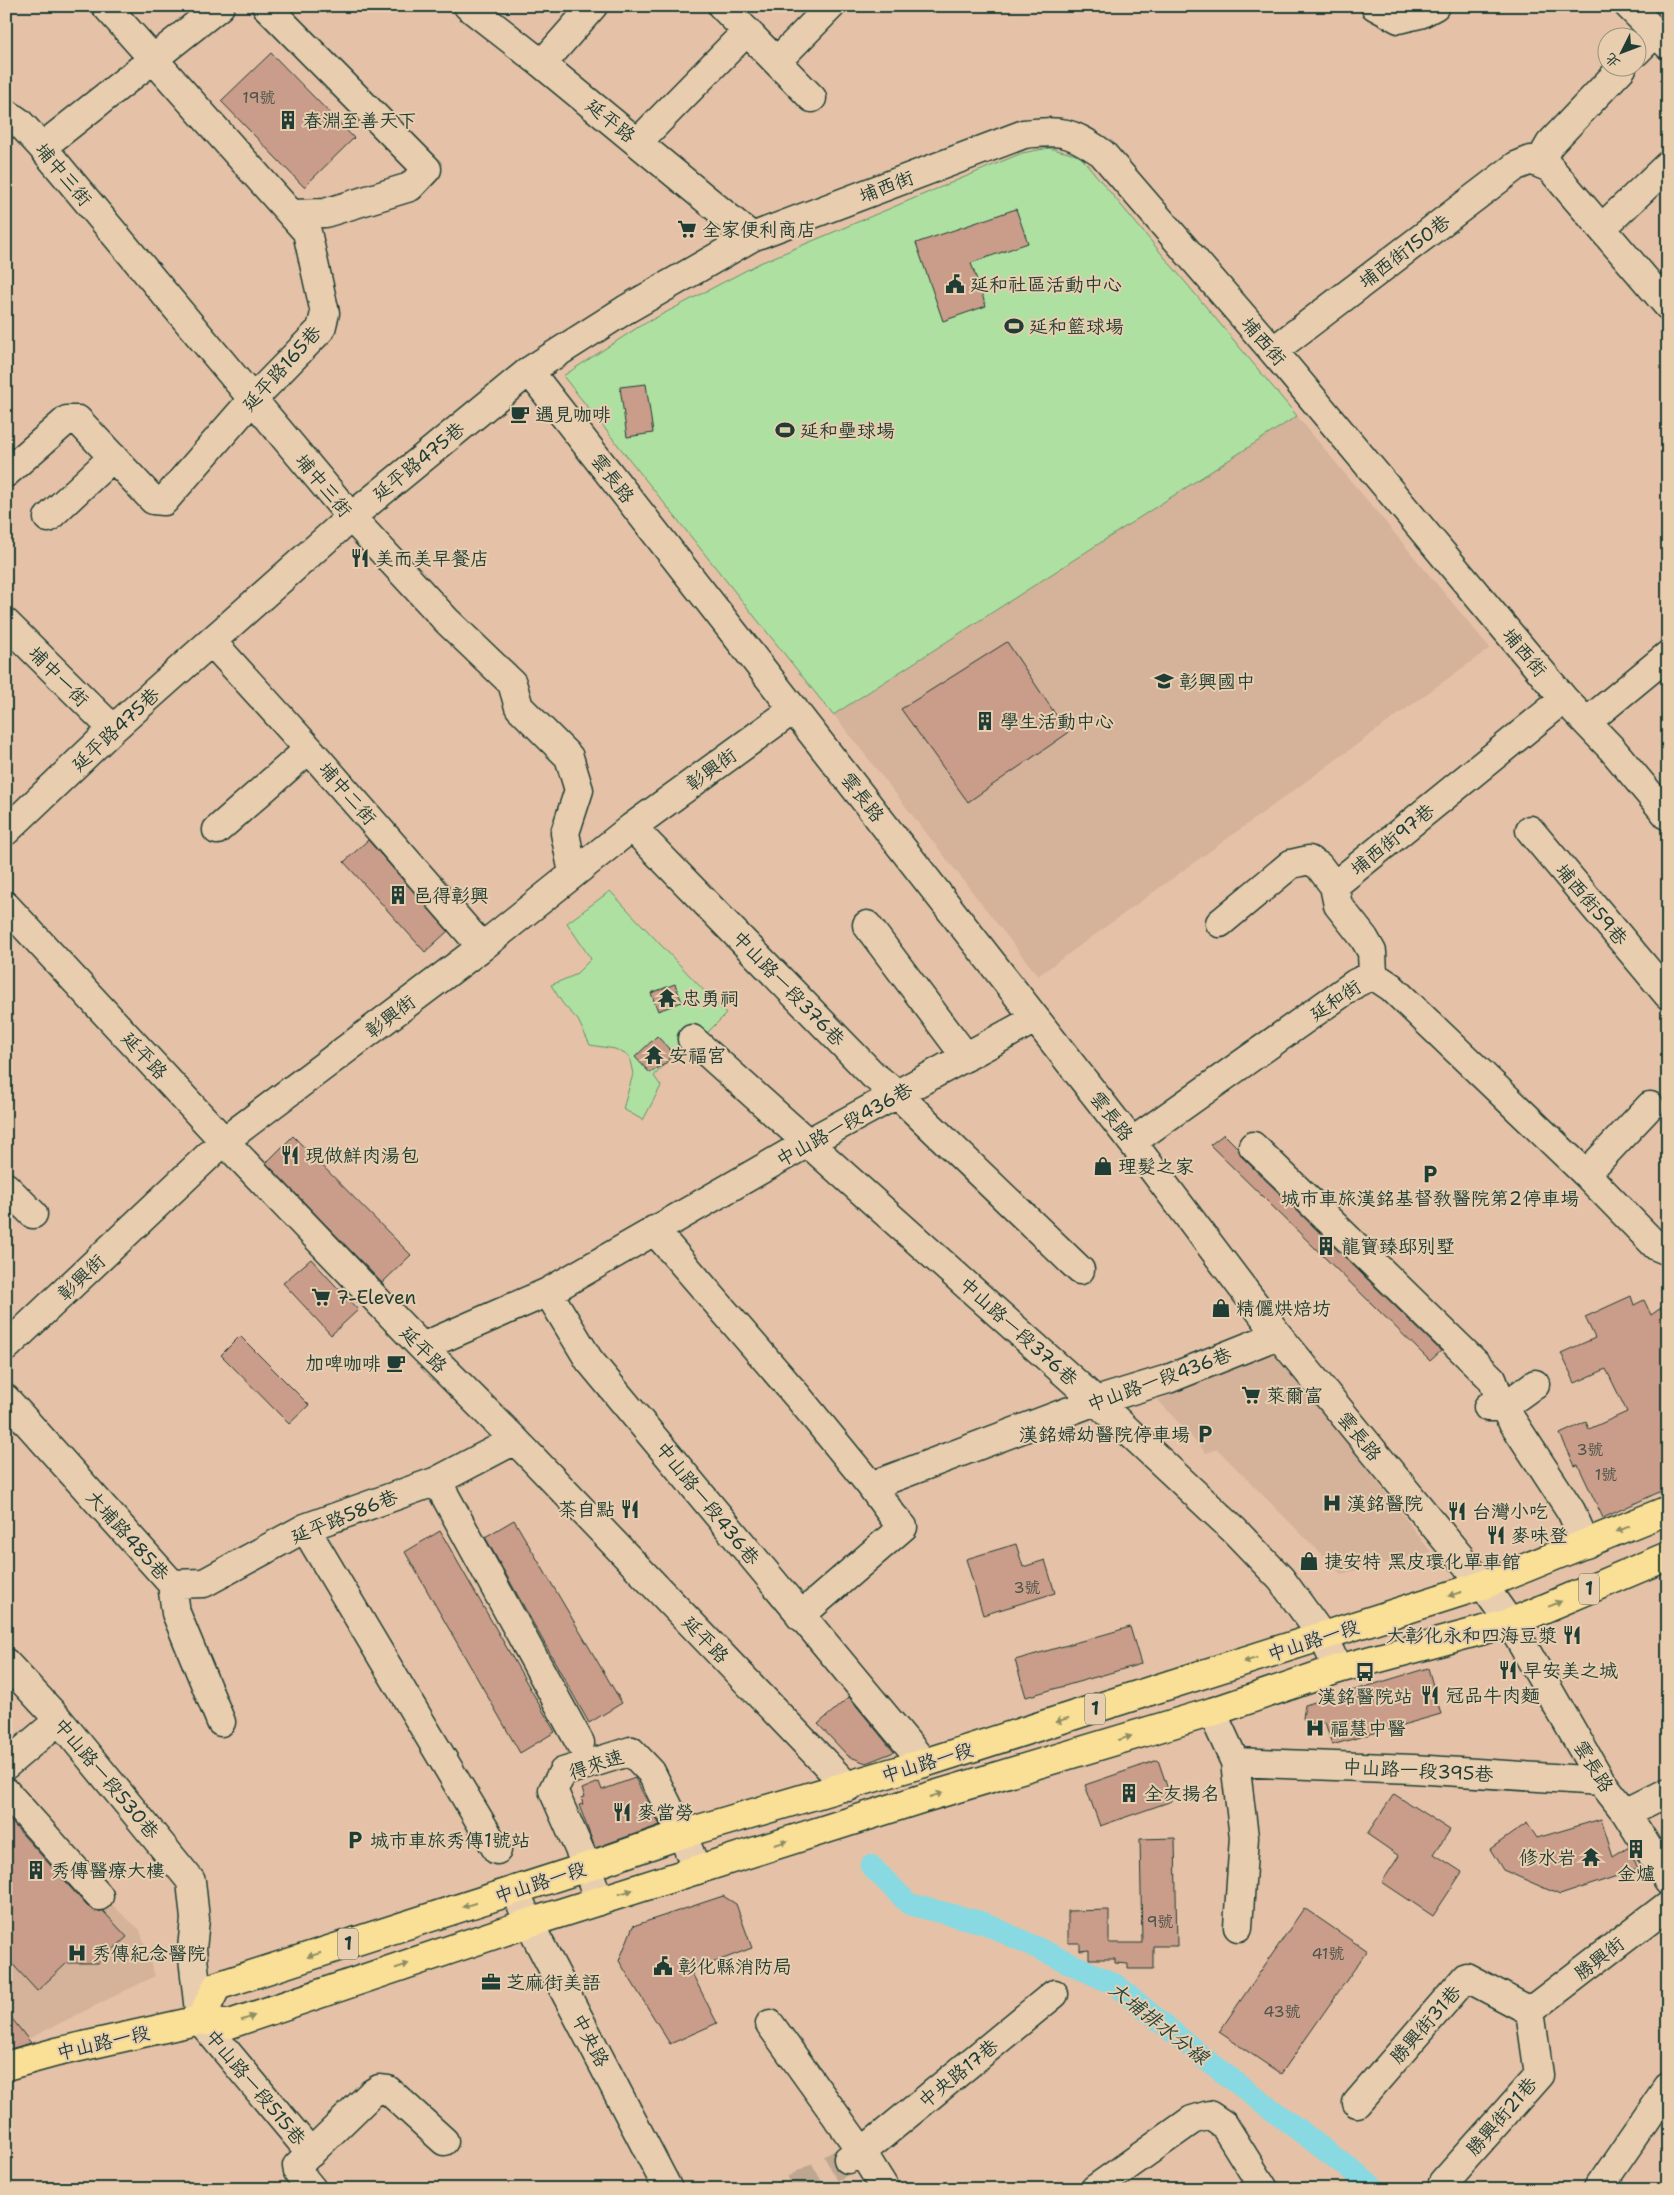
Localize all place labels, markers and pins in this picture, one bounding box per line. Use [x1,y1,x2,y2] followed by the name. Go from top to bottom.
[303,108,417,133] place label: 春淵至善天下
[277,109,299,131] building icon: 春淵至善天下
[702,217,816,242] place label: 全家便利商店
[676,218,698,240] supermarket icon: 全家便利商店
[970,272,1122,297] place label: 延和社區活動中心
[944,273,966,295] public building icon: 延和社區活動中心
[1029,314,1124,339] place label: 延和籃球場
[1003,315,1025,337] sports icon: 延和籃球場
[535,402,611,427] place label: 遇見咖啡
[509,403,531,425] cafe icon: 遇見咖啡
[800,418,895,443] place label: 延和壘球場
[774,419,796,441] sports icon: 延和壘球場
[375,546,489,571] place label: 美而美早餐店
[349,547,371,569] restaurant icon: 美而美早餐店
[1179,669,1255,694] place label: 彰興國中
[1153,670,1175,692] school or university icon: 彰興國中
[1000,709,1114,734] place label: 學生活動中心
[974,710,996,732] building icon: 學生活動中心
[413,883,489,908] place label: 邑得彰興
[387,884,409,906] building icon: 邑得彰興
[682,986,739,1011] place label: 忠勇祠
[656,987,678,1009] temple icon: 忠勇祠
[669,1043,726,1068] place label: 安福宮
[643,1044,665,1066] temple icon: 安福宮
[305,1143,419,1168] place label: 現做鮮肉湯包
[279,1144,301,1166] restaurant icon: 現做鮮肉湯包
[1118,1154,1194,1179] place label: 理髮之家
[1092,1155,1114,1177] shop icon: 理髮之家
[1419,1163,1441,1185] parking icon: 城市車旅漢銘基督教醫院第2停車場
[1281,1186,1579,1211] place label: 城市車旅漢銘基督教醫院第2停車場
[1341,1234,1455,1259] place label: 龍寶臻邸別墅
[1315,1235,1337,1257] building icon: 龍寶臻邸別墅
[336,1285,416,1310] place label: 7-Eleven
[310,1286,332,1308] supermarket icon: 7-Eleven
[1236,1296,1331,1321] place label: 精儷烘焙坊
[1210,1297,1232,1319] shop icon: 精儷烘焙坊
[305,1351,381,1376] place label: 加啤咖啡
[385,1352,407,1374] cafe icon: 加啤咖啡
[1266,1383,1323,1408] place label: 萊爾富
[1240,1384,1262,1406] supermarket icon: 萊爾富
[1019,1422,1190,1447] place label: 漢銘婦幼醫院停車場
[1194,1423,1216,1445] parking icon: 漢銘婦幼醫院停車場
[1347,1491,1423,1516] place label: 漢銘醫院
[1321,1492,1343,1514] hospital icon: 漢銘醫院
[558,1497,615,1522] place label: 茶自點
[619,1498,641,1520] restaurant icon: 茶自點
[1472,1499,1548,1524] place label: 台灣小吃
[1446,1500,1468,1522] restaurant icon: 台灣小吃
[1511,1523,1568,1548] place label: 麥味登
[1485,1524,1507,1546] restaurant icon: 麥味登
[1324,1549,1520,1574] place label: 捷安特 黑皮環化單車館
[1298,1550,1320,1572] shop icon: 捷安特 黑皮環化單車館
[1386,1623,1557,1648] place label: 大彰化永和四海豆漿
[1561,1624,1583,1646] restaurant icon: 大彰化永和四海豆漿
[1523,1658,1618,1683] place label: 早安美之城
[1497,1659,1519,1681] restaurant icon: 早安美之城
[1354,1661,1376,1683] bus stop icon: 漢銘醫院站
[1445,1683,1540,1708] place label: 冠品牛肉麵
[1317,1684,1413,1709] place label: 漢銘醫院站
[1419,1684,1441,1706] restaurant icon: 冠品牛肉麵
[1330,1716,1406,1741] place label: 福慧中醫
[1304,1717,1326,1739] hospital icon: 福慧中醫
[1144,1781,1220,1806] place label: 全友揚名
[1118,1782,1140,1804] building icon: 全友揚名
[637,1800,694,1825] place label: 麥當勞
[611,1801,633,1823] restaurant icon: 麥當勞
[370,1828,530,1853] place label: 城市車旅秀傳1號站
[344,1829,366,1851] parking icon: 城市車旅秀傳1號站
[1625,1838,1647,1860] building icon: 金爐
[1519,1845,1576,1870] place label: 修水岩
[1580,1846,1602,1868] temple icon: 修水岩
[51,1858,165,1883] place label: 秀傳醫療大樓
[25,1859,47,1881] building icon: 秀傳醫療大樓
[1617,1861,1655,1886] place label: 金爐
[92,1941,206,1966] place label: 秀傳紀念醫院
[66,1942,88,1964] hospital icon: 秀傳紀念醫院
[678,1954,792,1979] place label: 彰化縣消防局
[652,1955,674,1977] public building icon: 彰化縣消防局
[506,1970,601,1995] place label: 芝麻街美語
[480,1971,502,1993] office icon: 芝麻街美語

